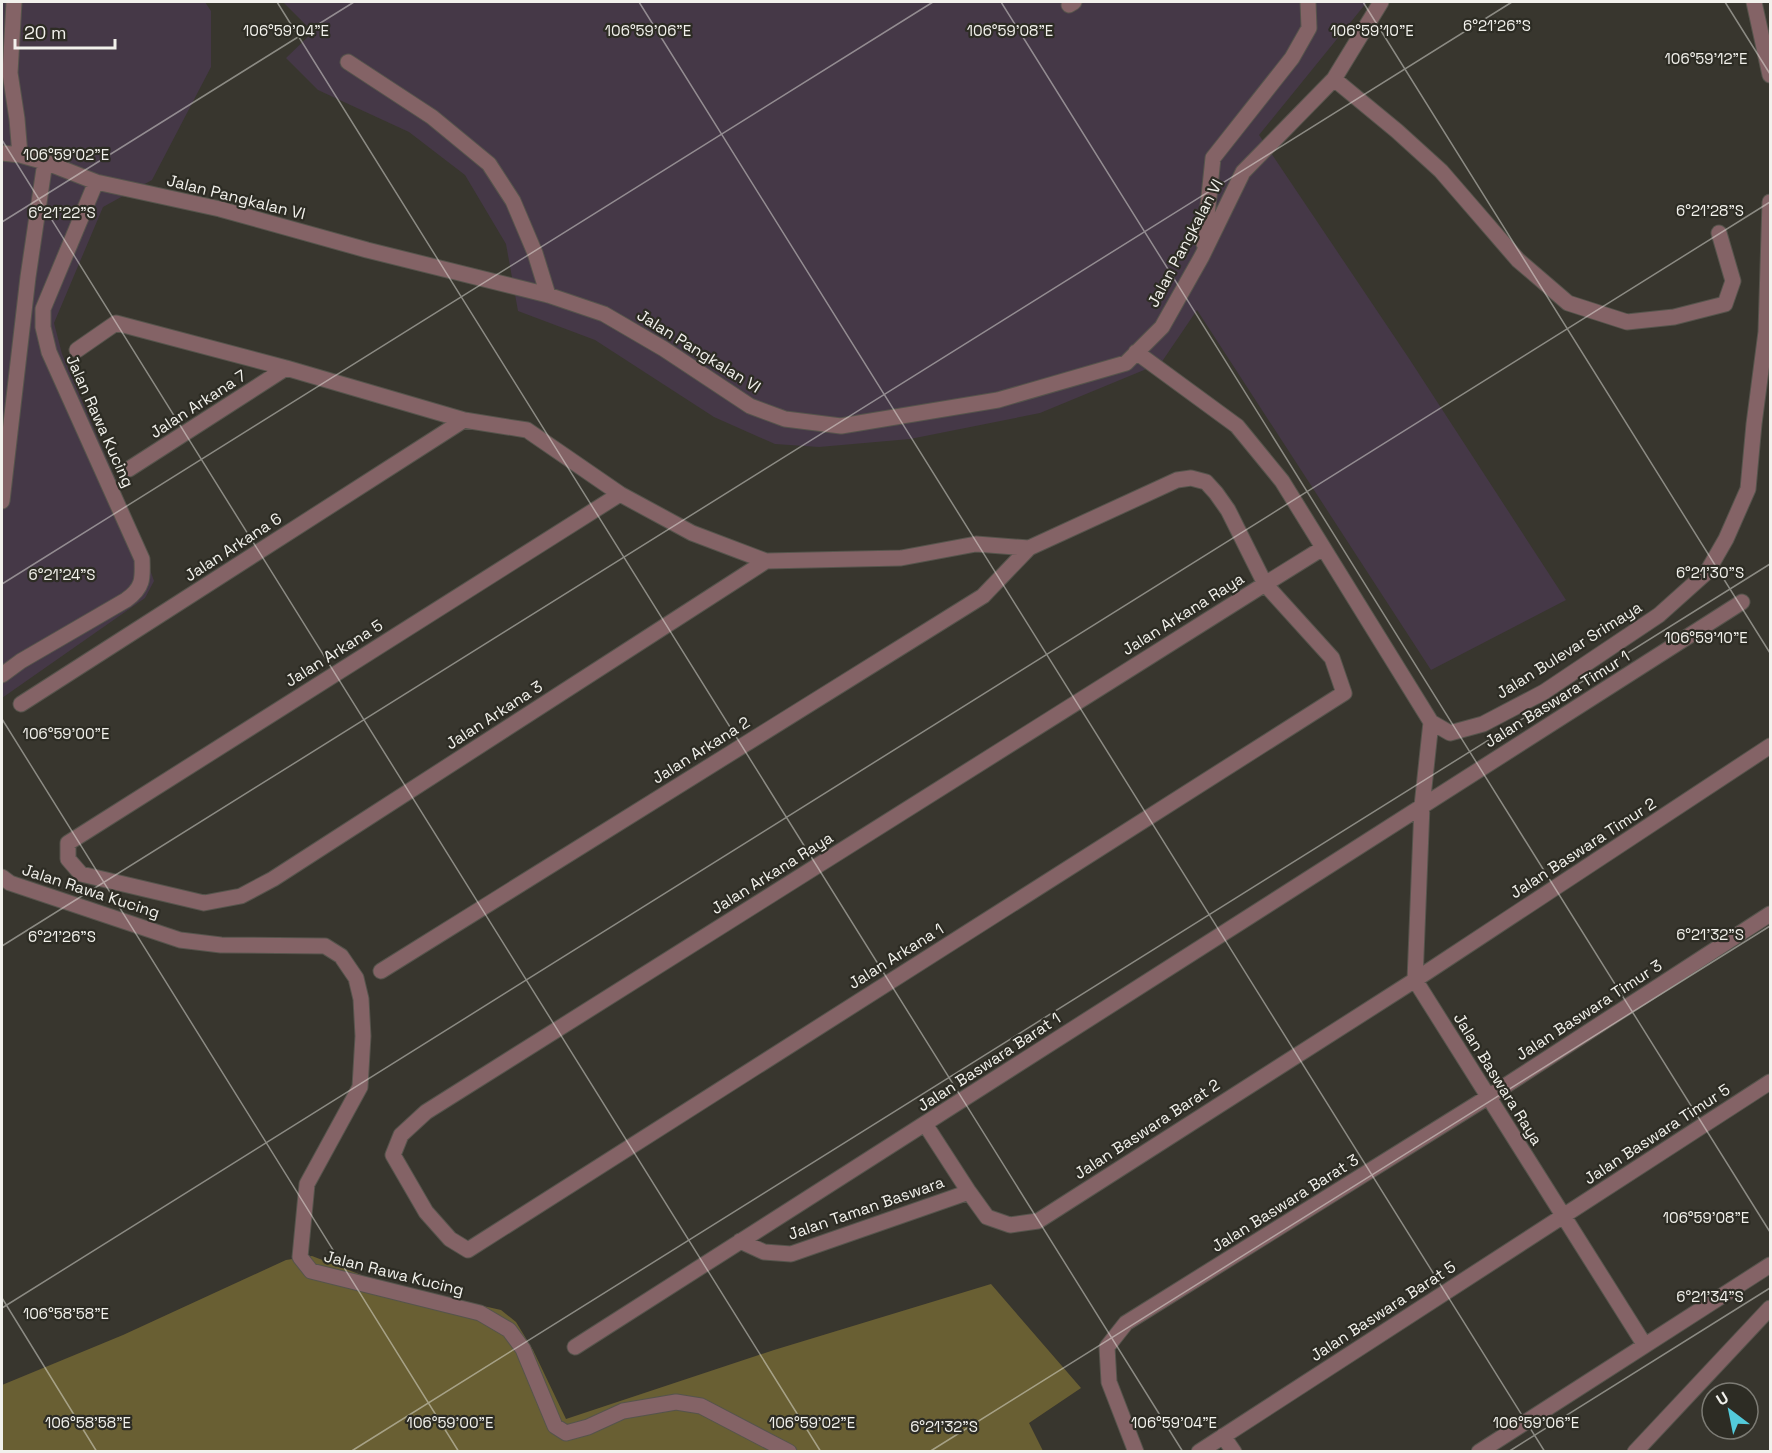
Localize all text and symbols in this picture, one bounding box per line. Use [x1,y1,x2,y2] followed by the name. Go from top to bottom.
[15,12,116,50] scale bar
[1463,16,1531,35] text: 6°21'26"S
[24,21,67,44] text: 20 m
[243,21,329,40] text: 106°59'04"E
[605,21,691,40] text: 106°59'06"E
[967,21,1053,40] text: 106°59'08"E
[1330,21,1414,40] text: 106°59'10"E
[1665,49,1747,68] text: 106°59'12"E
[23,145,109,164] text: 106°59'02"E
[164,170,308,224] street label: Jalan Pangkalan VI
[1142,175,1228,311] street label: Jalan Pangkalan VI
[1676,201,1744,220] text: 6°21'28"S
[28,203,96,222] text: 6°21'22"S
[633,304,765,398] street label: Jalan Pangkalan VI
[61,351,139,491] street label: Jalan Rawa Kucing
[146,365,250,443] street label: Jalan Arkana 7
[180,508,286,586] street label: Jalan Arkana 6
[1676,563,1744,582] text: 6°21'30"S
[29,565,96,584] text: 6°21'24"S
[1118,568,1248,660] street label: Jalan Arkana Raya
[1492,597,1646,703] street label: Jalan Bulevar Srimaya
[281,615,387,691] street label: Jalan Arkana 5
[1664,628,1748,647] text: 106°59'10"E
[1480,646,1634,752] street label: Jalan Baswara Timur 1
[441,676,547,754] street label: Jalan Arkana 3
[648,712,754,788] street label: Jalan Arkana 2
[23,724,109,743] text: 106°59'00"E
[1506,793,1660,903] street label: Jalan Baswara Timur 2
[707,827,837,919] street label: Jalan Arkana Raya
[20,859,162,923] street label: Jalan Rawa Kucing
[844,918,948,994] street label: Jalan Arkana 1
[1676,925,1744,944] text: 6°21'32"S
[28,927,96,946] text: 6°21'26"S
[1512,955,1666,1065] street label: Jalan Baswara Timur 3
[913,1008,1065,1116] street label: Jalan Baswara Barat 1
[1449,1009,1547,1149] street label: Jalan Baswara Raya
[1070,1074,1224,1184] street label: Jalan Baswara Barat 2
[1580,1079,1734,1189] street label: Jalan Baswara Timur 5
[1207,1149,1363,1257] street label: Jalan Baswara Barat 3
[785,1171,947,1245] street label: Jalan Taman Baswara
[1663,1208,1749,1227] text: 106°59'08"E
[322,1245,466,1301] street label: Jalan Rawa Kucing
[1306,1256,1460,1366] street label: Jalan Baswara Barat 5
[1676,1287,1744,1306] text: 6°21'34"S
[23,1304,109,1323] text: 106°58'58"E
[1700,1381,1760,1441] north arrow
[1712,1387,1732,1410] text: U
[45,1413,131,1432] text: 106°58'58"E
[407,1413,493,1432] text: 106°59'00"E
[769,1413,855,1432] text: 106°59'02"E
[1131,1413,1217,1432] text: 106°59'04"E
[1493,1413,1579,1432] text: 106°59'06"E
[910,1417,978,1436] text: 6°21'32"S

